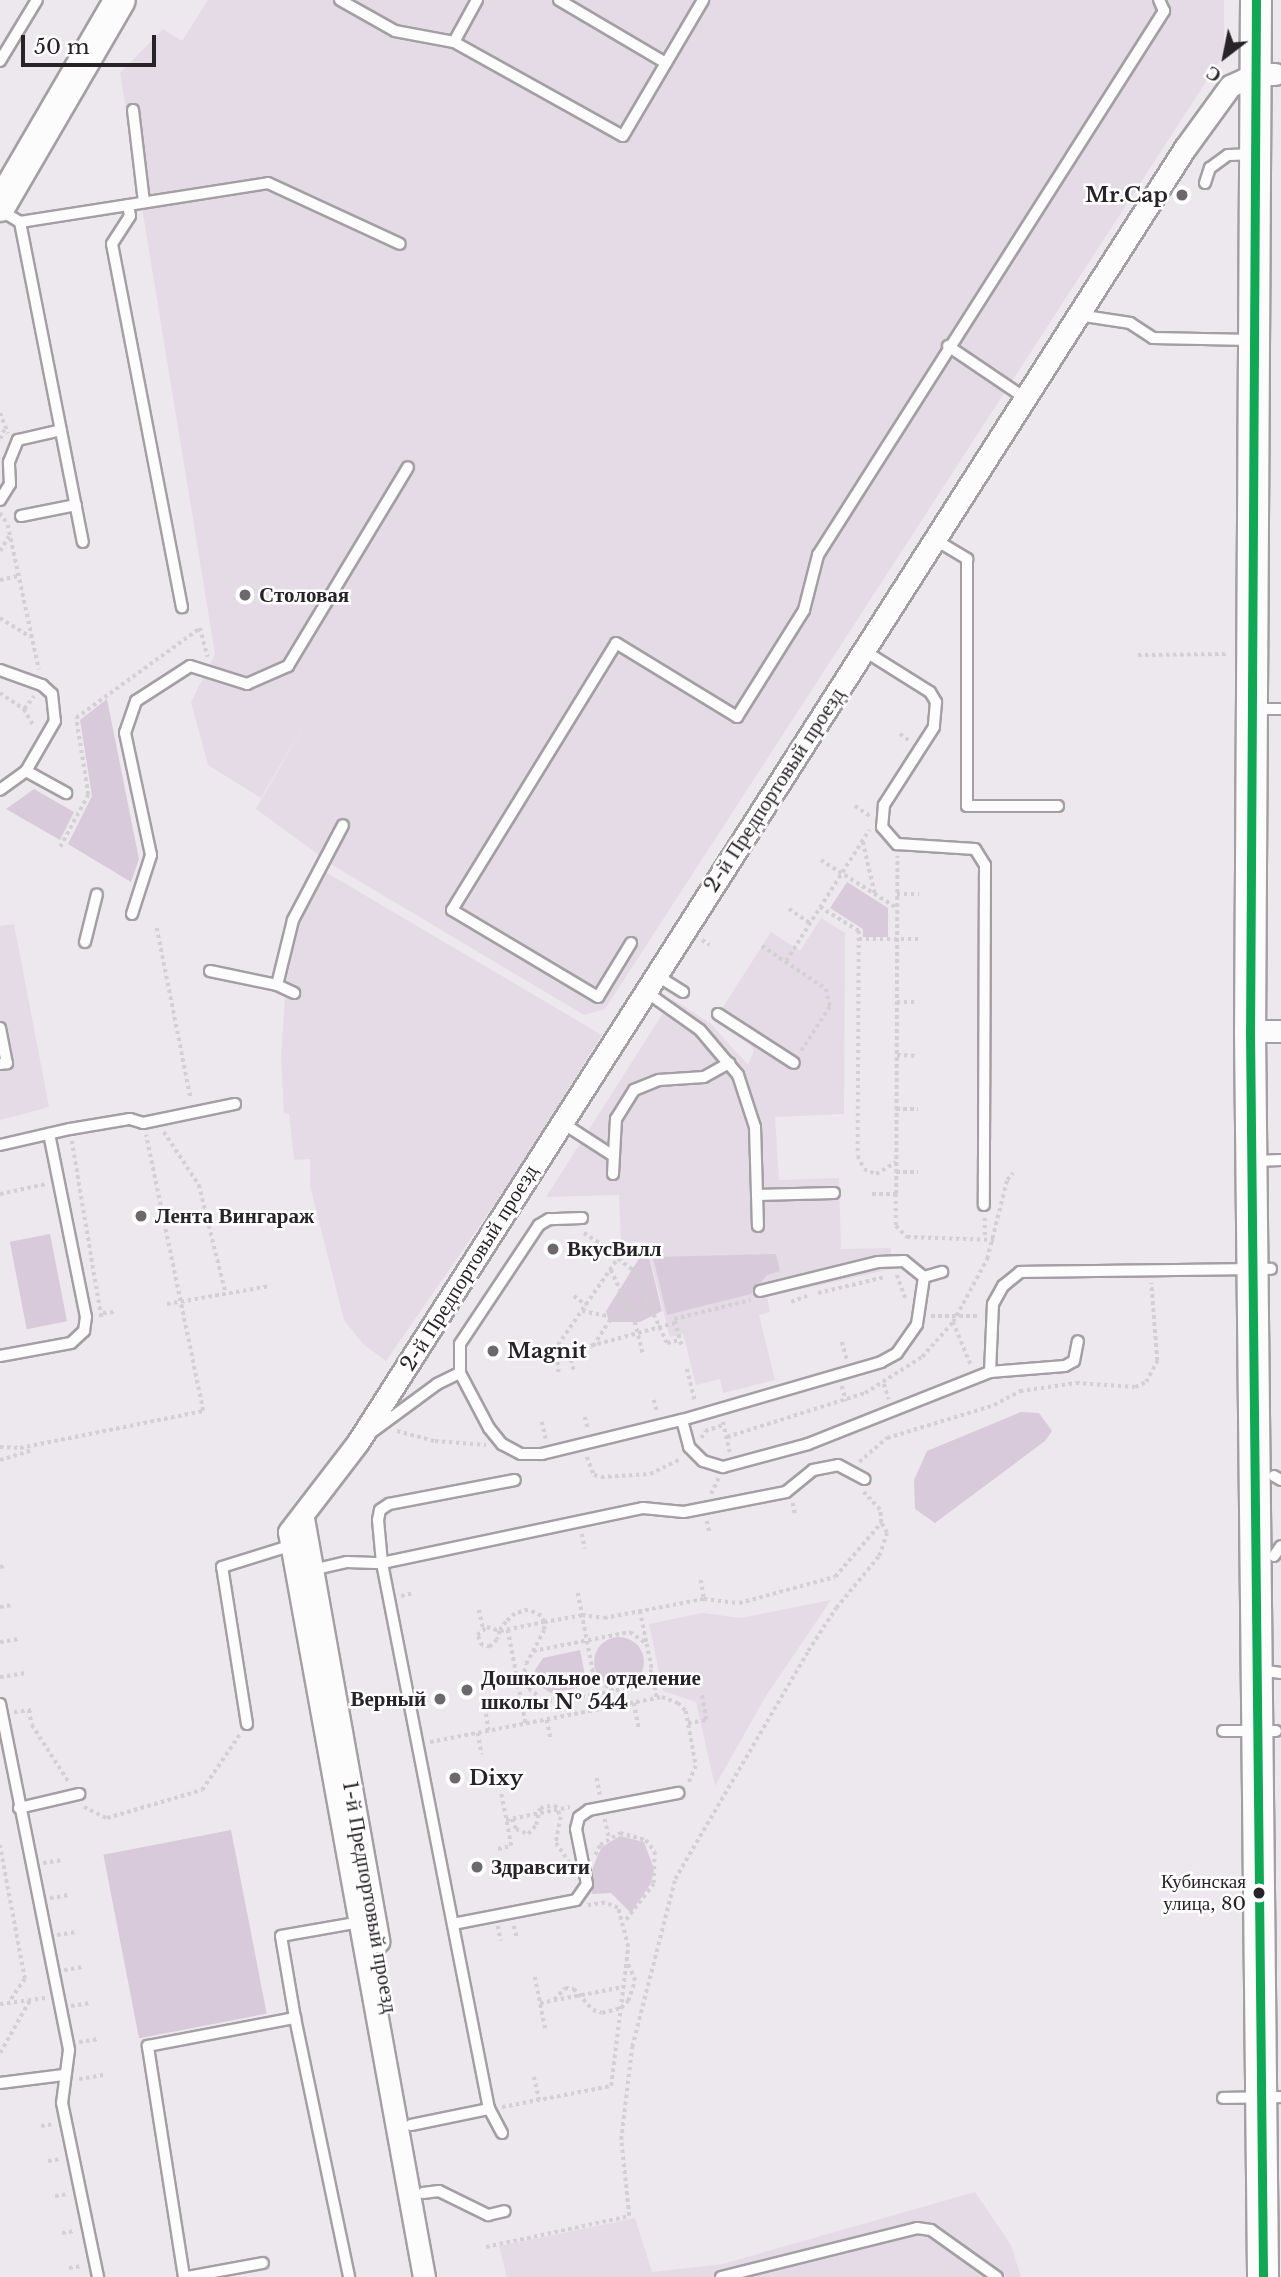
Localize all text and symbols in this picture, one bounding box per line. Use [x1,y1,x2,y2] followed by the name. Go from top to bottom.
[24,21,159,65] scale bar
[1190,21,1260,91] north arrow
[34,34,89,60] text: 50 m
[1202,61,1226,88] text: С
[1085,182,1168,208] place label: Mr.Cap
[1174,187,1190,203] marker: Mr.Cap
[259,582,349,608] place label: Столовая
[237,587,253,603] marker: Столовая
[698,683,850,897] street label: 2-й Предпортовый проезд
[395,1160,543,1376] street label: 2-й Предпортовый проезд
[155,1203,314,1229] place label: Лента Вингараж
[133,1208,149,1224] marker: Лента Вингараж
[567,1236,662,1262] place label: ВкусВилл
[545,1241,561,1257] marker: ВкусВилл
[507,1338,587,1364] place label: Magnit
[485,1343,501,1359] marker: Magnit
[481,1665,701,1715] place label: Дошкольное отделение школы № 544
[459,1682,475,1698] marker: Дошкольное отделение школы № 544
[350,1686,426,1712] place label: Верный
[432,1691,448,1707] marker: Верный
[469,1765,523,1791] place label: Dixy
[447,1770,463,1786] marker: Dixy
[337,1779,403,2015] street label: 1-й Предпортовый проезд
[491,1854,590,1880] place label: Здравсити
[469,1859,485,1875] marker: Здравсити
[1161,1871,1246,1915] place label: Кубинская улица, 80
[1252,1886,1266,1900] marker: Кубинская улица, 80

